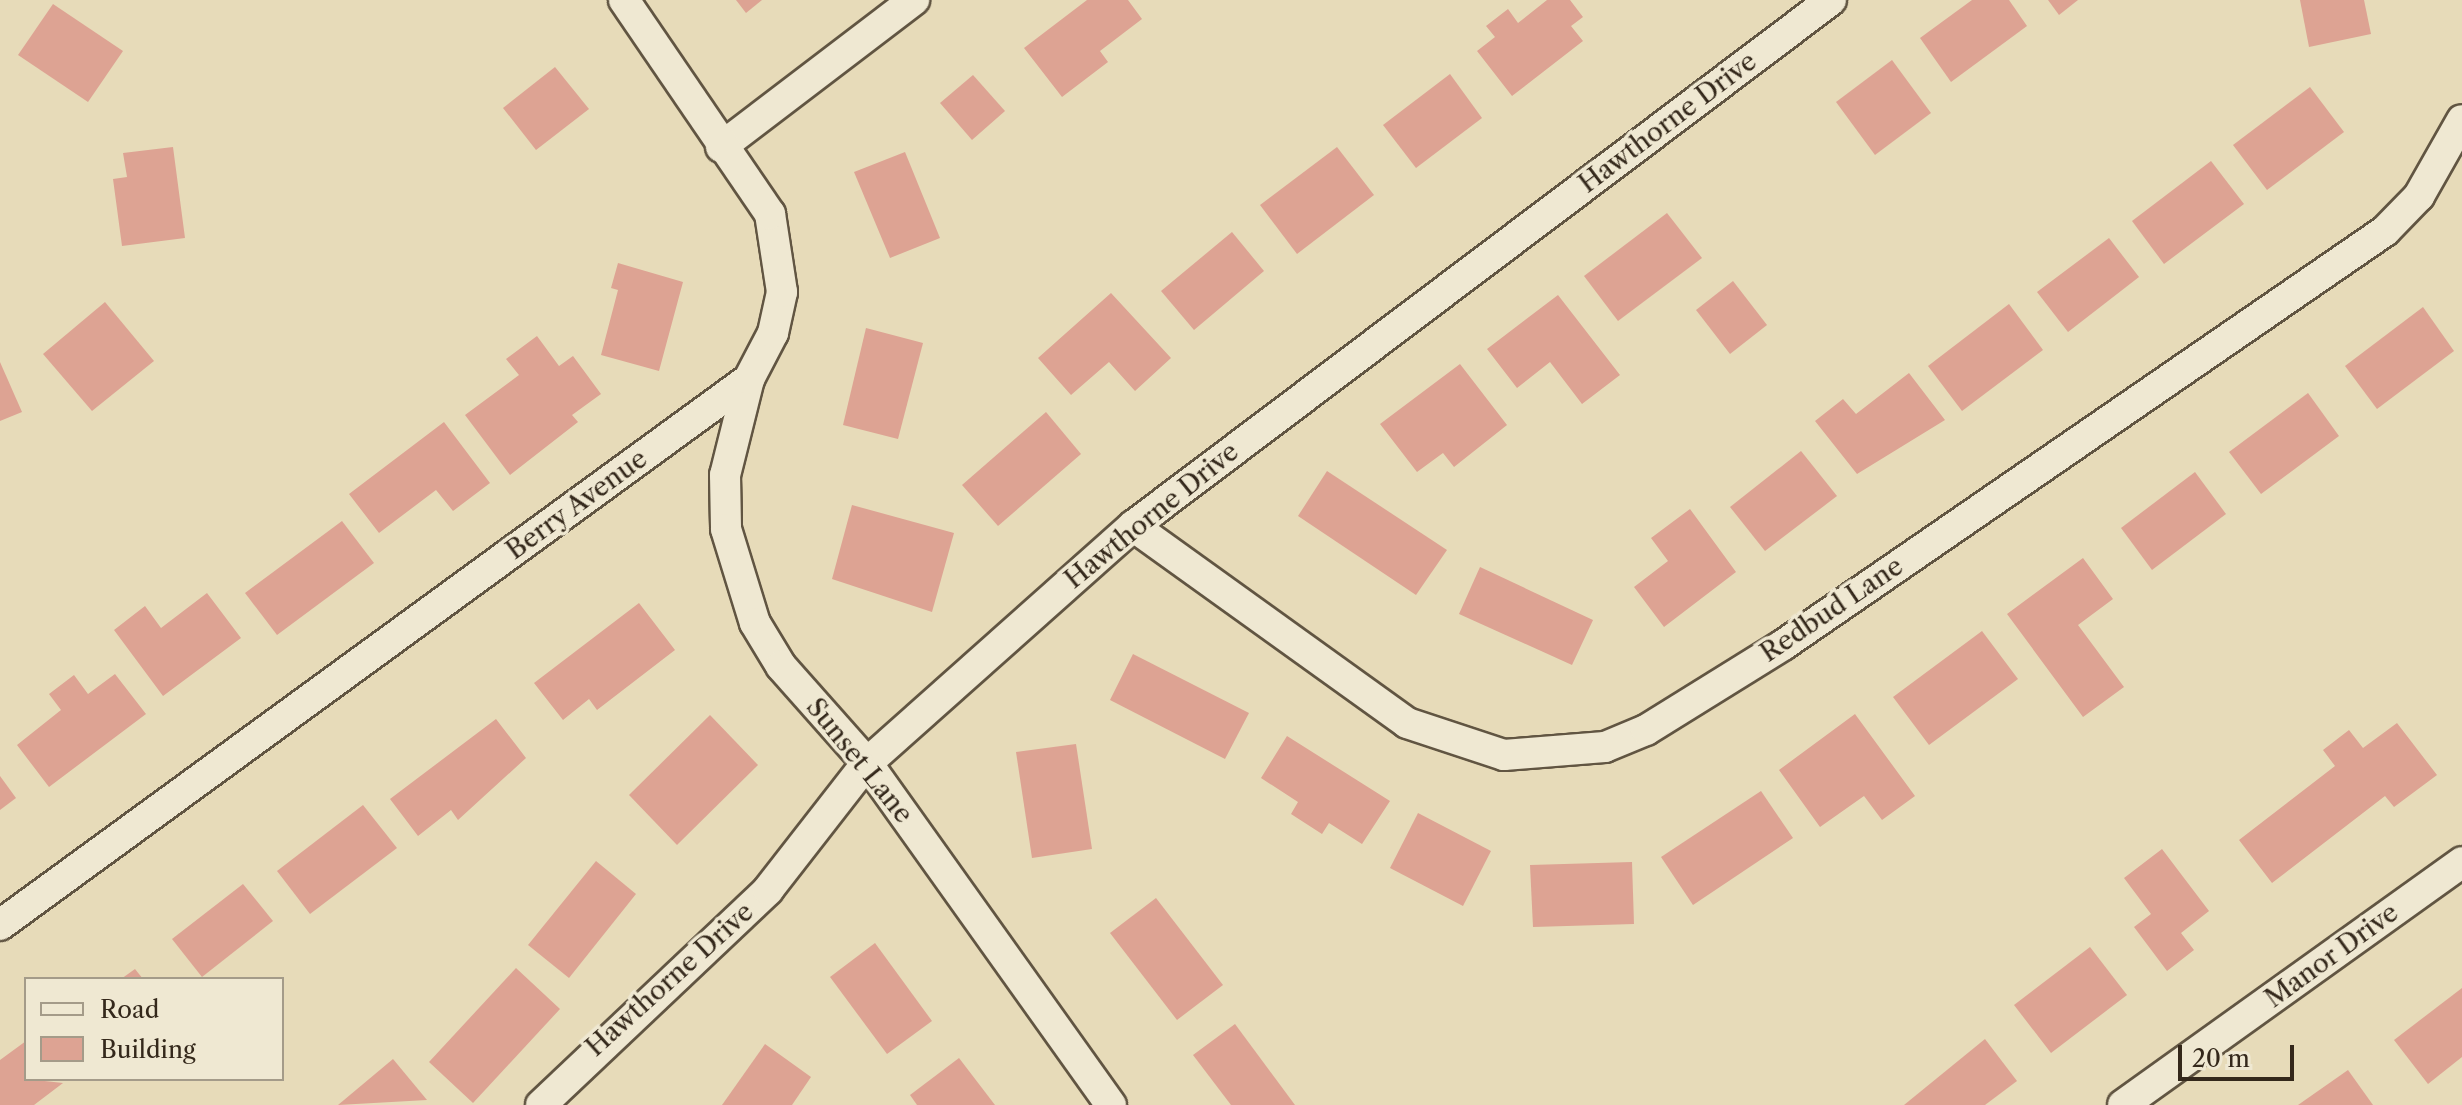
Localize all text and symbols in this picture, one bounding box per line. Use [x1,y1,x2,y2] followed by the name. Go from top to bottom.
[1573,46,1763,200] street label: Hawthorne Drive
[1059,436,1245,596] street label: Hawthorne Drive
[500,443,654,567] street label: Berry Avenue
[1755,551,1909,669] street label: Redbud Lane
[799,692,919,830] street label: Sunset Lane
[580,897,760,1063] street label: Hawthorne Drive
[2259,897,2405,1015] street label: Manor Drive
[24,977,284,1081] legend
[100,995,159,1024] text: Road
[2182,1029,2298,1079] scale bar
[100,1035,196,1064] text: Building
[2192,1044,2250,1073] text: 20 m

